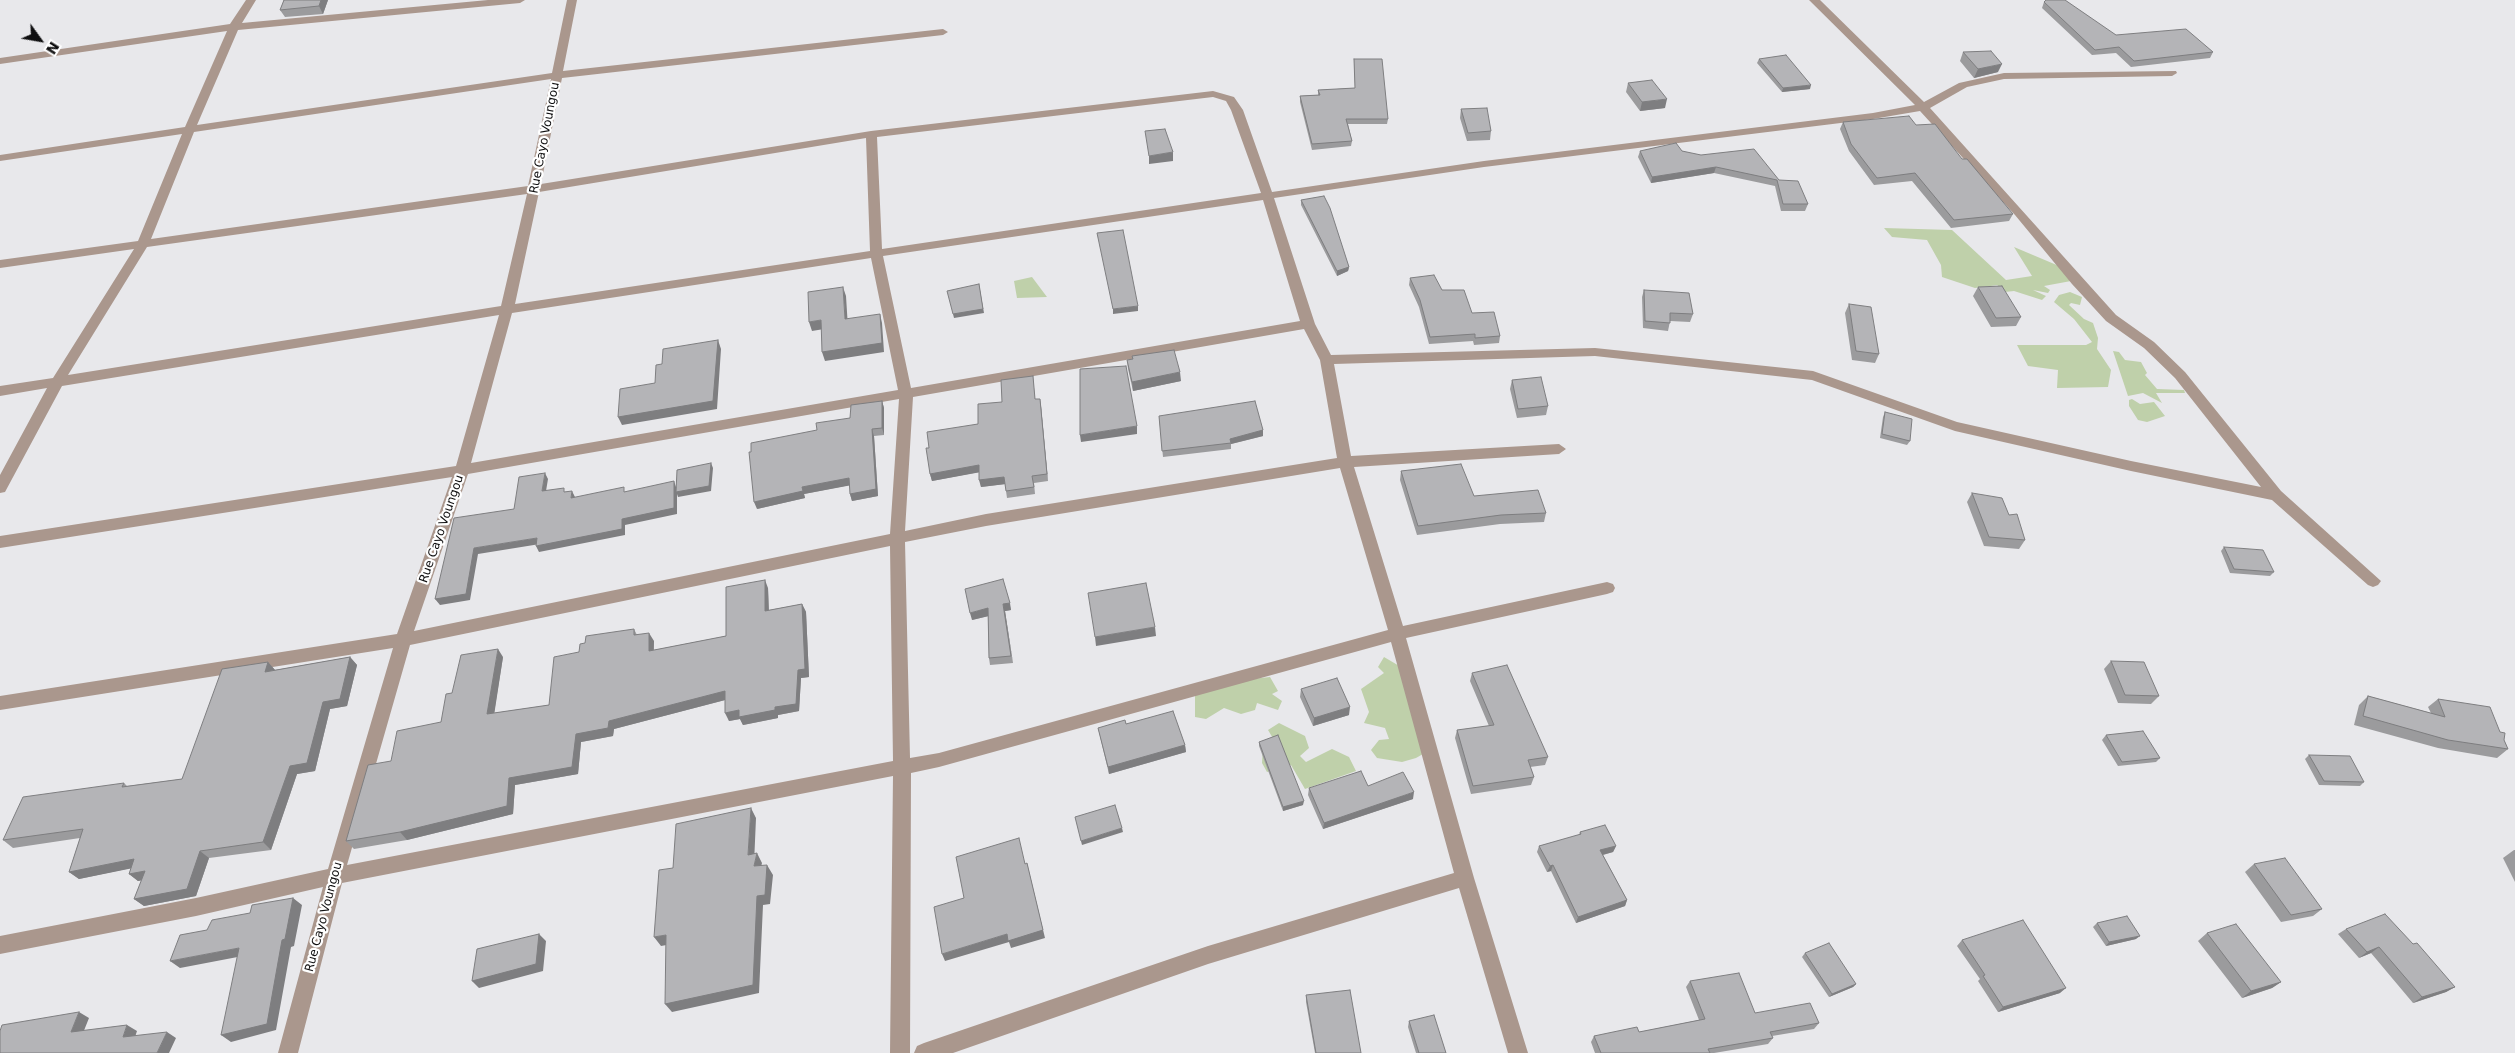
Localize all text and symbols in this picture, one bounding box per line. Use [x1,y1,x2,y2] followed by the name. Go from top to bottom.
[15,15,65,65] north arrow
[43,39,63,57] text: N
[527,81,563,195] street label: Rue Cayo Voungou
[417,473,467,585] street label: Rue Cayo Voungou
[302,861,346,973] street label: Rue Cayo Voungou

